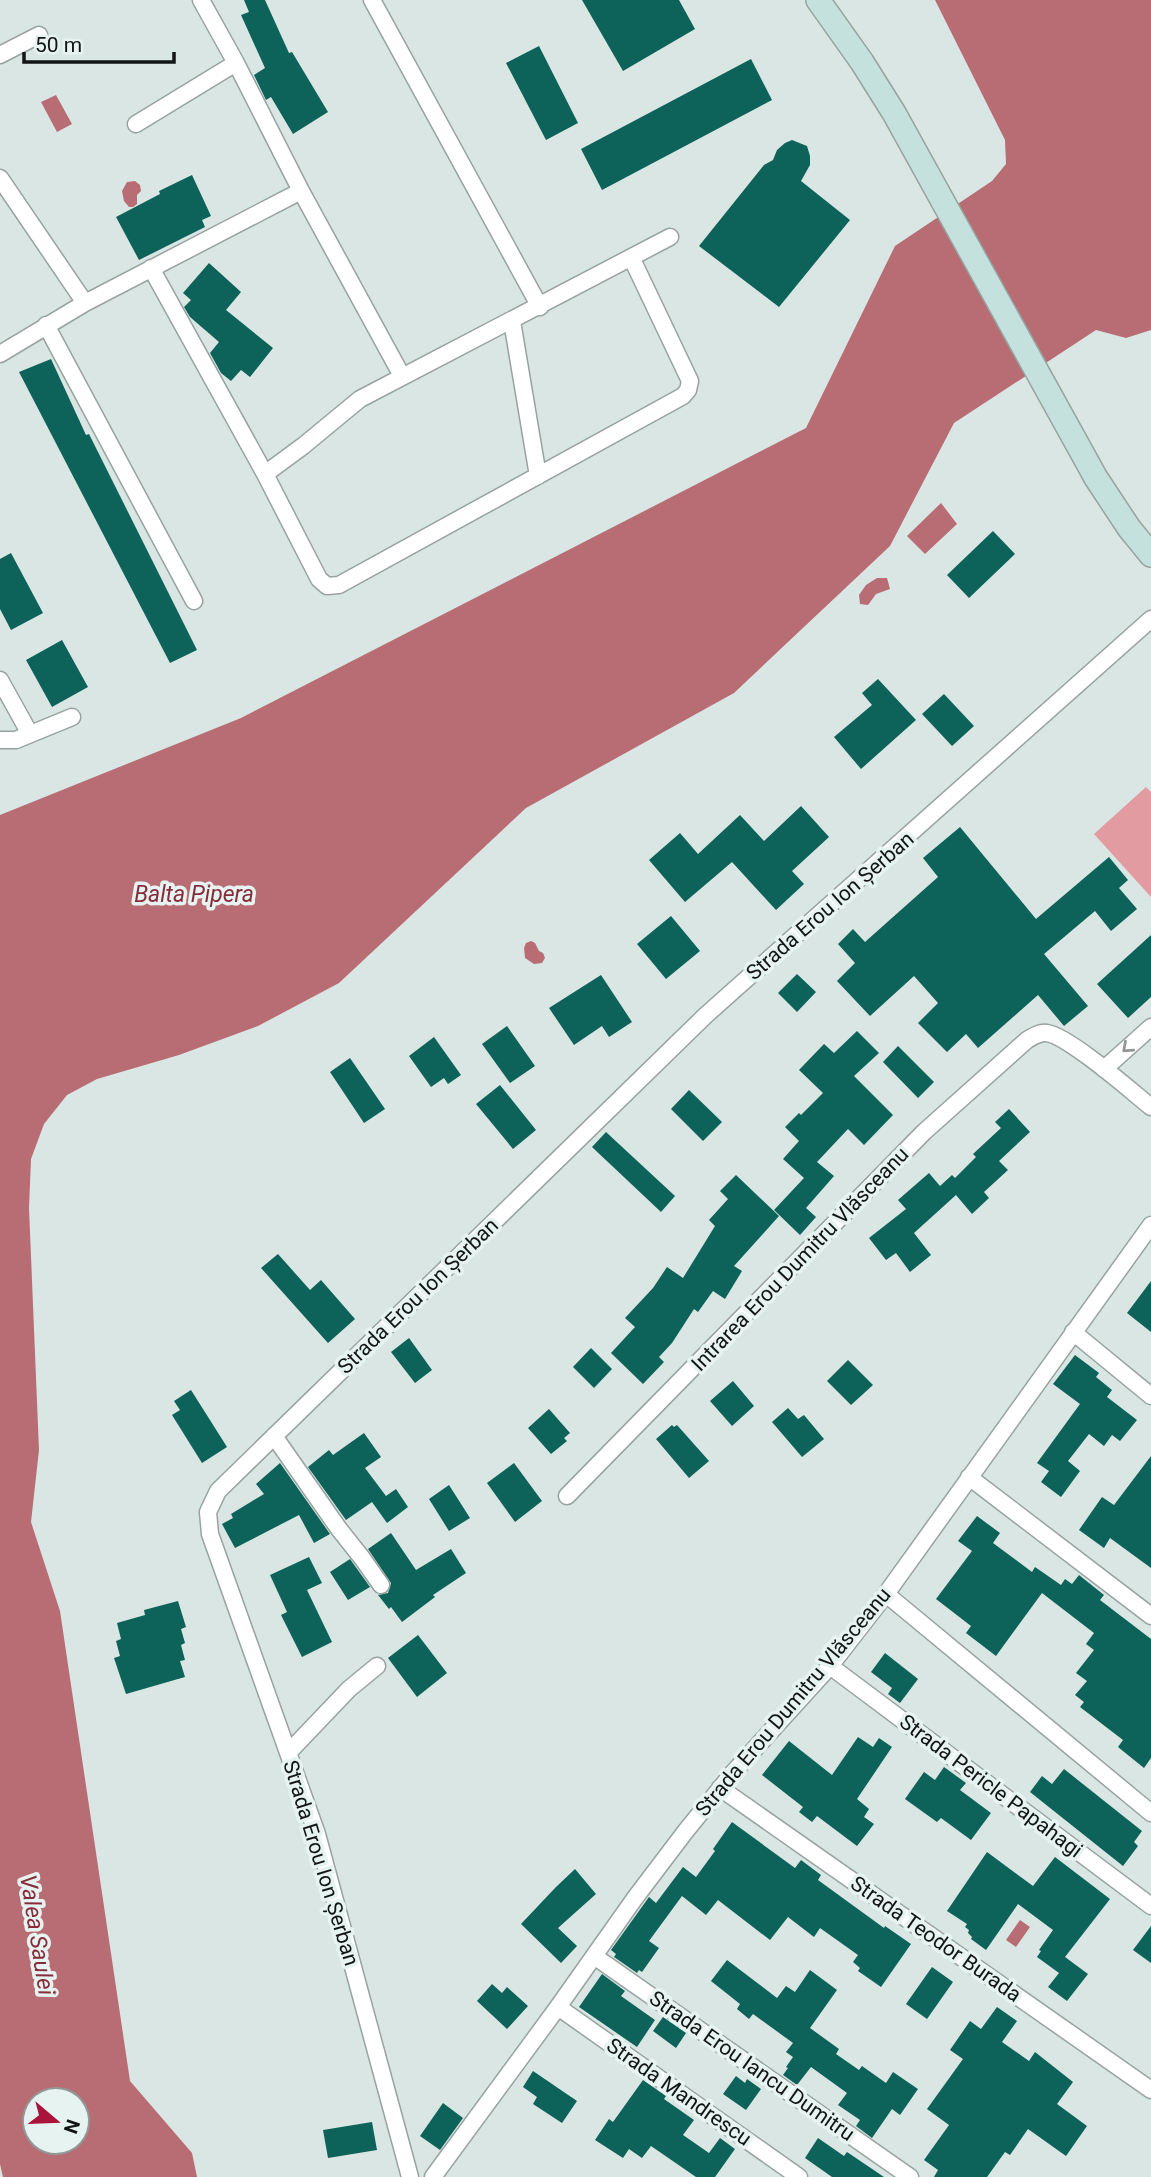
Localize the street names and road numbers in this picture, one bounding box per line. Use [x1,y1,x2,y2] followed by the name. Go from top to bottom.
[742,827,918,985] street label: Strada Erou Ion Șerban
[687,1142,913,1376] street label: Intrarea Erou Dumitru Vlăsceanu
[333,1213,503,1379] street label: Strada Erou Ion Șerban
[690,1583,896,1821] street label: Strada Erou Dumitru Vlăsceanu
[895,1709,1087,1863] street label: Strada Pericle Papahagi
[278,1757,364,1969] street label: Strada Erou Ion Șerban
[846,1871,1026,2007] street label: Strada Teodor Burada
[645,1986,859,2146] street label: Strada Erou Iancu Dumitru
[602,2033,756,2151] street label: Strada Mandrescu

